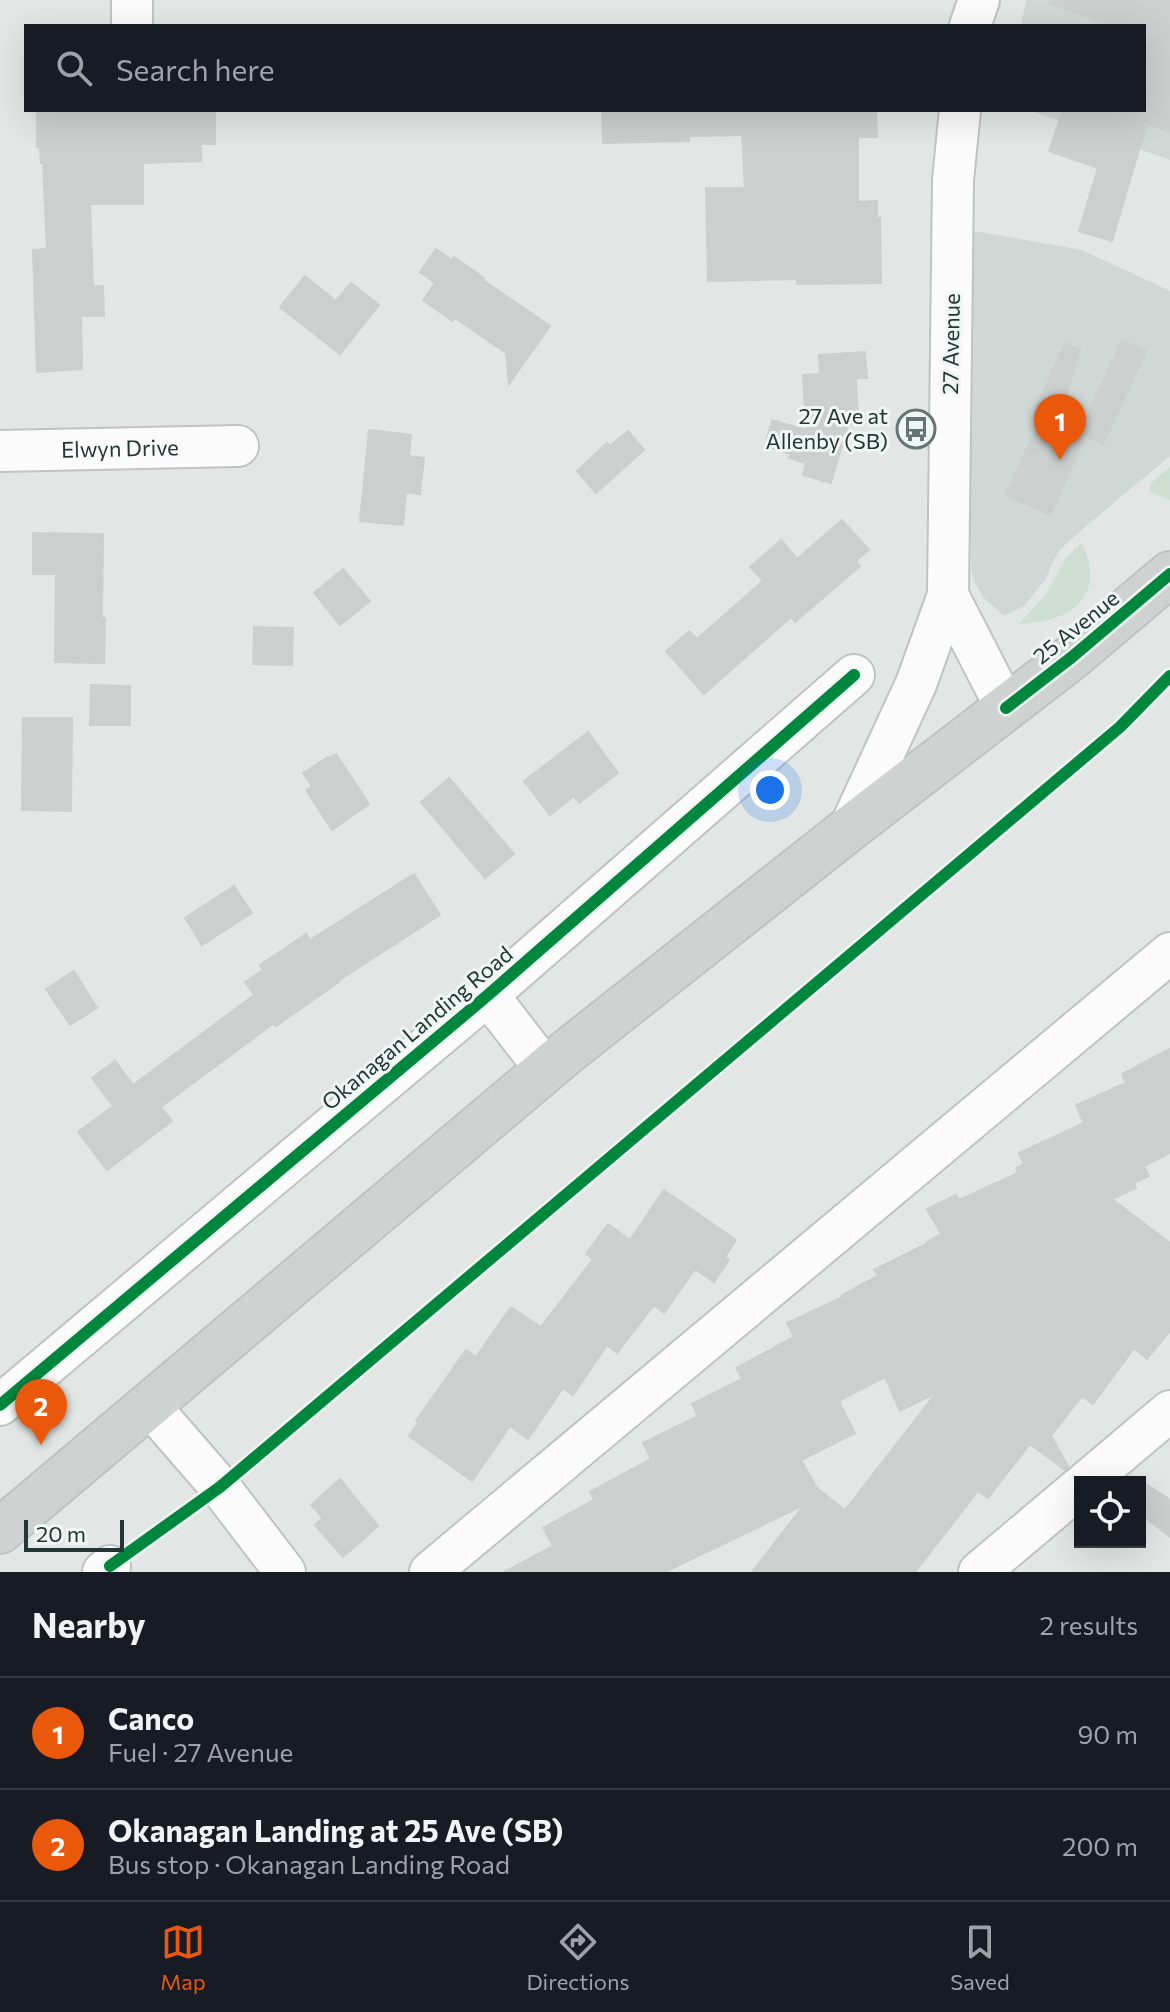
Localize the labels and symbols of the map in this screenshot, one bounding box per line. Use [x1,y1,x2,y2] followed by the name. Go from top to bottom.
[936,293,965,395] street label: 27 Avenue
[1034,394,1086,460] pin: 1
[765,402,888,454] place label: 27 Ave at Allenby (SB)
[895,408,937,450] bus stop icon: 27 Ave at Allenby (SB)
[61,433,179,463] street label: Elwyn Drive
[1027,584,1124,669] street label: 25 Avenue
[750,770,790,810] your location
[316,940,518,1115] street label: Okanagan Landing Road
[15,1379,67,1445] pin: 2
[24,1516,124,1552] scale bar

